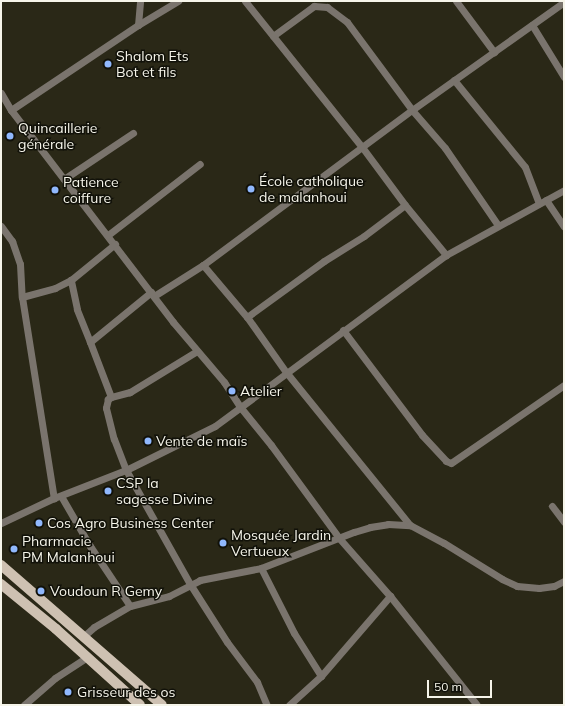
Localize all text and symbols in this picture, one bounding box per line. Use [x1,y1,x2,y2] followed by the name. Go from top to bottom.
[116,48,189,80] place label: Shalom Ets Bot et fils
[103,59,113,69] marker: Shalom Ets Bot et fils
[18,120,97,152] place label: Quincaillerie générale
[5,131,15,141] marker: Quincaillerie générale
[259,173,364,206] place label: École catholique de malanhoui
[63,174,119,206] place label: Patience coiffure
[246,184,256,194] marker: École catholique de malanhoui
[50,185,60,195] marker: Patience coiffure
[240,383,282,399] place label: Atelier
[227,386,237,396] marker: Atelier
[156,433,248,449] place label: Vente de maïs
[143,436,153,446] marker: Vente de maïs
[116,475,213,508] place label: CSP la sagesse Divine
[103,486,113,496] marker: CSP la sagesse Divine
[47,515,214,531] place label: Cos Agro Business Center
[34,518,44,528] marker: Cos Agro Business Center
[231,527,331,560] place label: Mosquée Jardin Vertueux
[22,533,115,566] place label: Pharmacie PM Malanhoui
[218,538,228,548] marker: Mosquée Jardin Vertueux
[9,544,19,554] marker: Pharmacie PM Malanhoui
[50,583,162,599] place label: Voudoun R Gemy
[35,585,47,597] marker: Voudoun R Gemy
[429,672,494,698] scale bar
[434,679,462,694] text: 50 m
[77,684,176,700] place label: Grisseur des os
[62,686,74,698] marker: Grisseur des os

